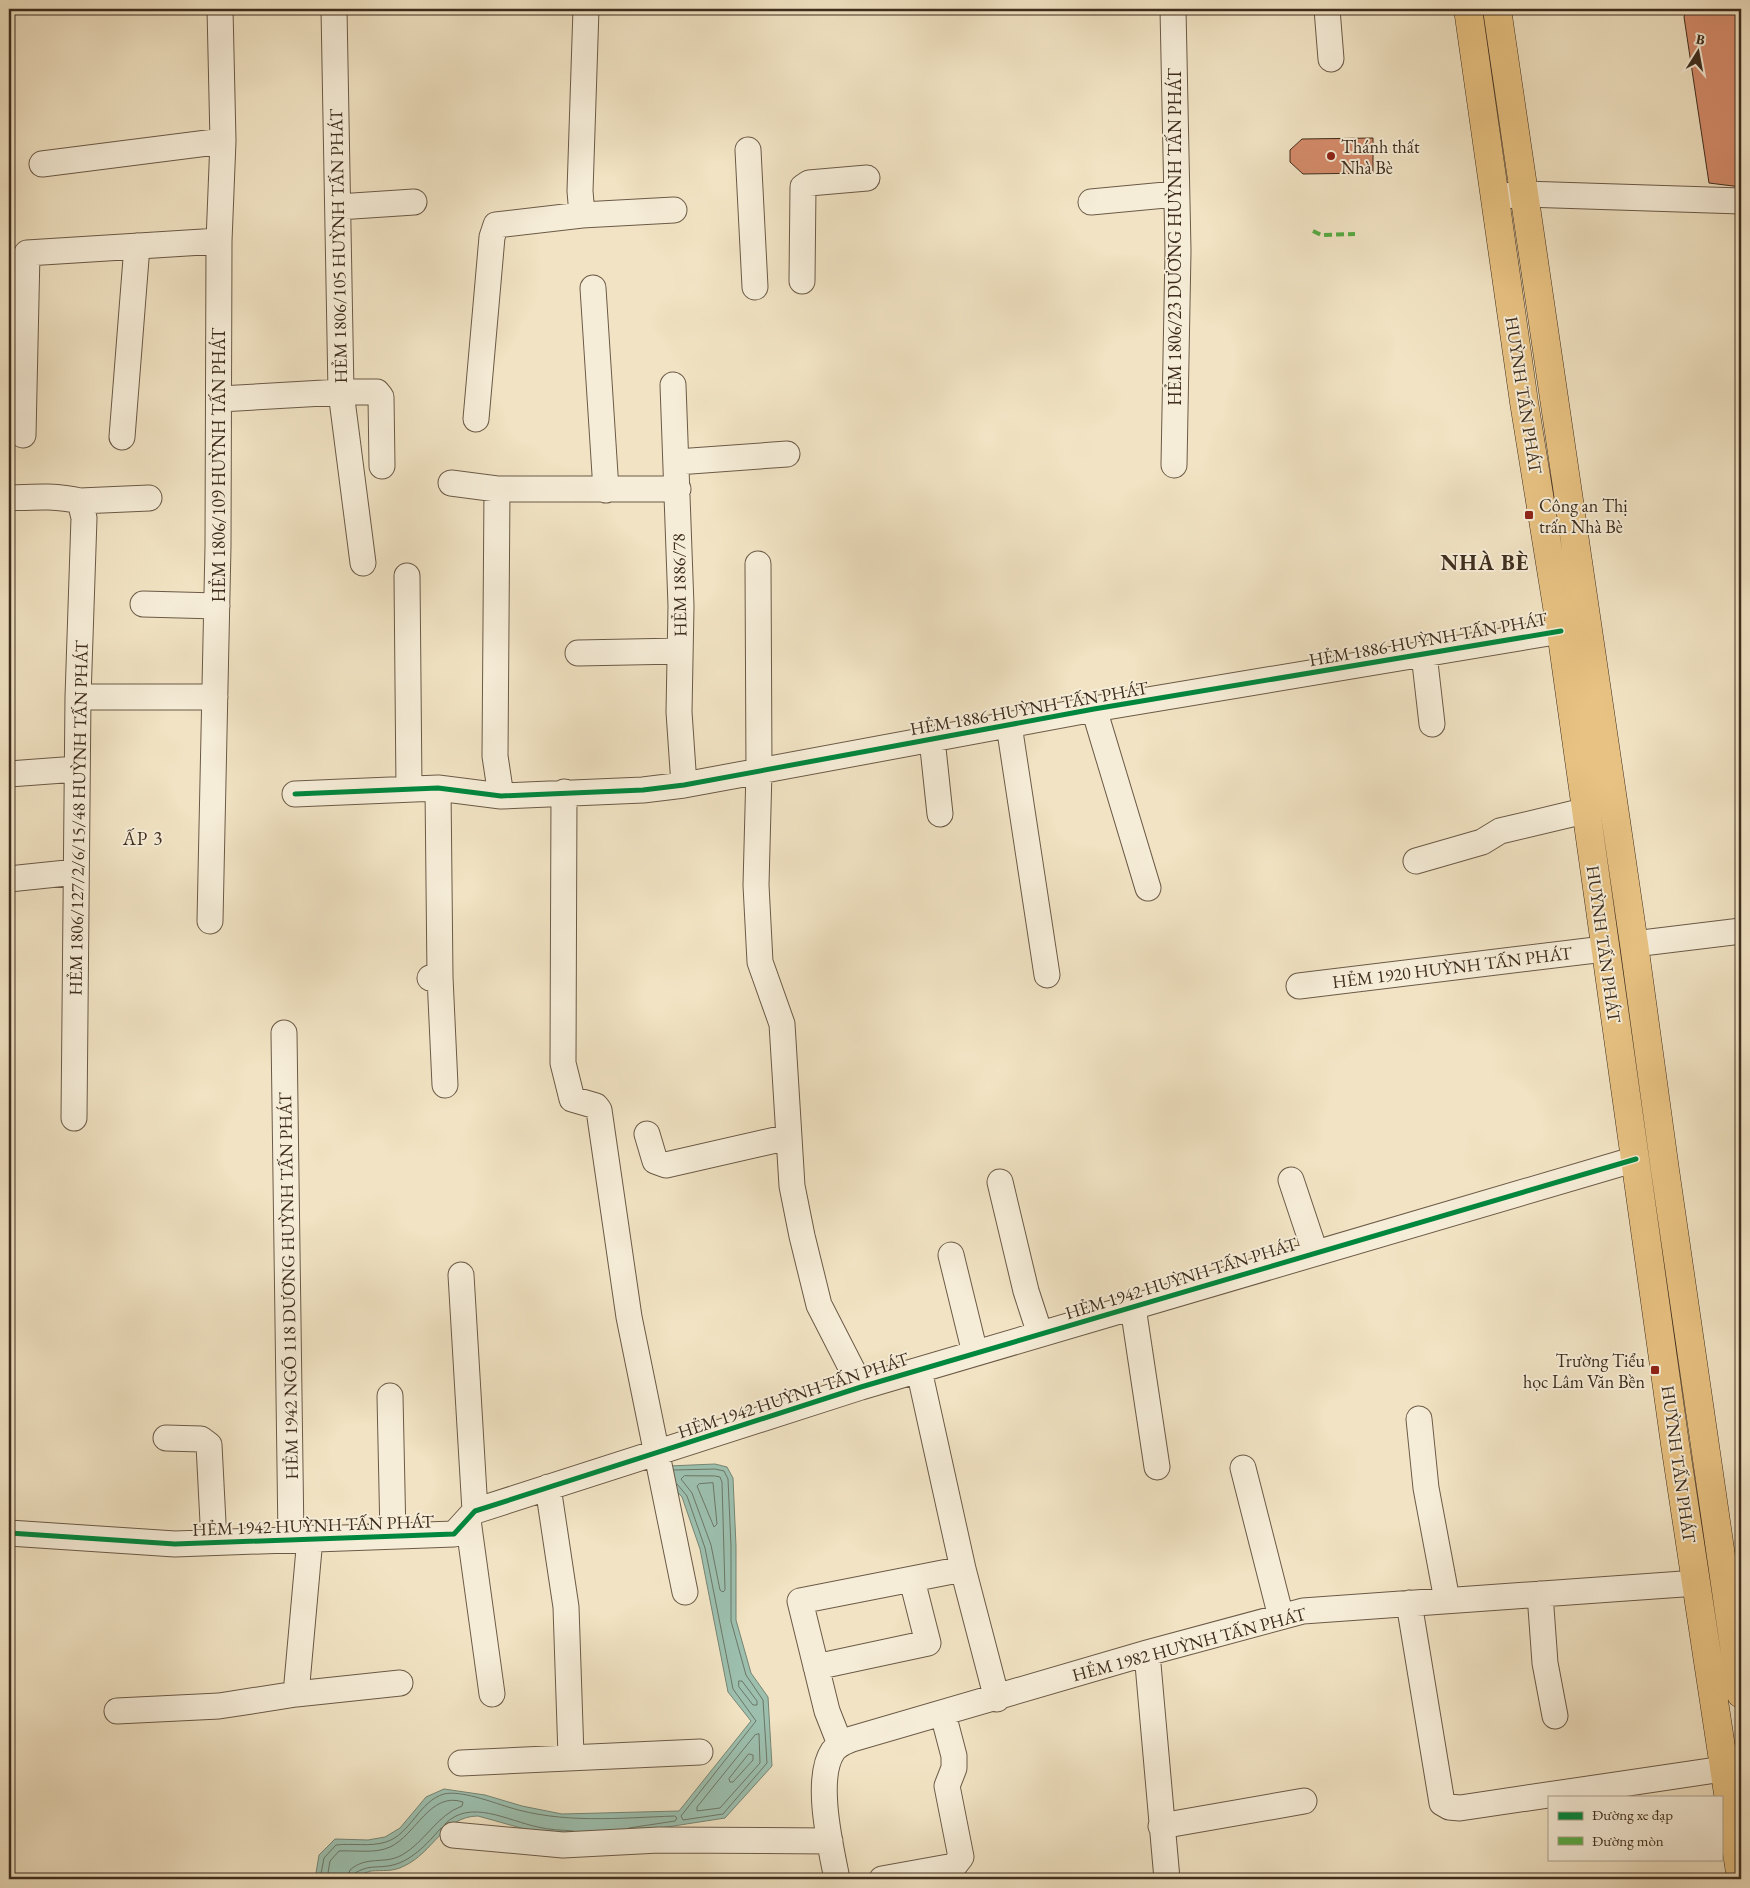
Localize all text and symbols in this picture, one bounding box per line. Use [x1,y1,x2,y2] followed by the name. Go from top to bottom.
[1672,28,1722,78] north arrow
[1694,30,1707,49] text: B
[1163,67,1186,406] street label: HẺM 1806/23 DƯƠNG HUỲNH TẤN PHÁT
[324,108,352,384] street label: HẺM 1806/105 HUỲNH TẤN PHÁT
[1341,135,1420,179] place label: Thánh thất Nhà Bè
[1325,150,1337,162] marker: Thánh thất Nhà Bè
[1500,315,1548,476] street label: HUỲNH TẤN PHÁT
[207,327,230,602] street label: HẺM 1806/109 HUỲNH TẤN PHÁT
[1539,494,1628,538] place label: Công an Thị trấn Nhà Bè
[1523,509,1535,521] marker: Công an Thị trấn Nhà Bè
[667,533,691,637] street label: HẺM 1886/78
[1441,548,1529,577] district label: NHÀ BÈ
[1307,607,1550,671] street label: HẺM 1886 HUỲNH TẤN PHÁT
[63,639,93,996] street label: HẺM 1806/127/2/6/15/48 HUỲNH TẤN PHÁT
[908,676,1151,740] street label: HẺM 1886 HUỲNH TẤN PHÁT
[122,826,163,851] district label: ẤP 3
[1582,864,1627,1025] street label: HUỲNH TẤN PHÁT
[1331,941,1574,993] street label: HẺM 1920 HUỲNH TẤN PHÁT
[273,1091,303,1480] street label: HẺM 1942 NGÕ 118 DƯƠNG HUỲNH TẤN PHÁT
[1062,1231,1301,1324] street label: HẺM 1942 HUỲNH TẤN PHÁT
[675,1346,912,1443] street label: HẺM 1942 HUỲNH TẤN PHÁT
[1523,1349,1646,1393] place label: Trường Tiểu học Lâm Văn Bền
[1649,1364,1661,1376] marker: Trường Tiểu học Lâm Văn Bền
[1657,1384,1702,1545] street label: HUỲNH TẤN PHÁT
[192,1509,435,1541] street label: HẺM 1942 HUỲNH TẤN PHÁT
[1069,1601,1310,1686] street label: HẺM 1982 HUỲNH TẤN PHÁT
[1548,1796,1722,1860] legend
[1592,1805,1673,1824] text: Đường xe đạp
[1592,1831,1664,1850] text: Đường mòn

